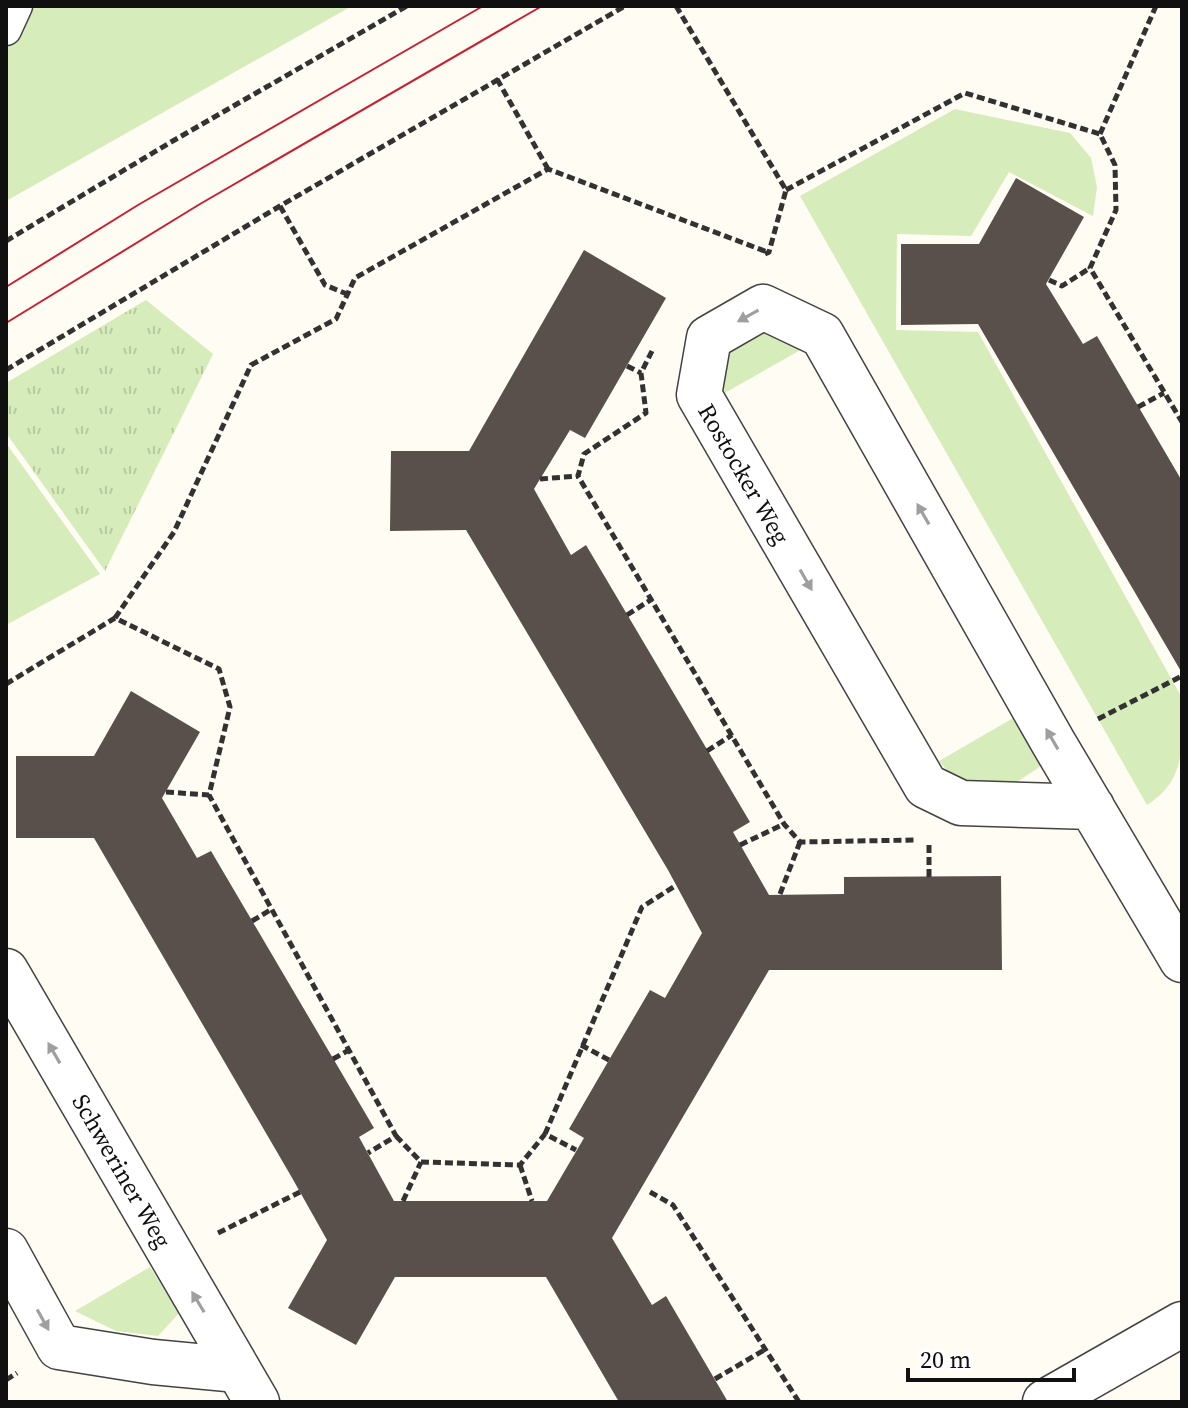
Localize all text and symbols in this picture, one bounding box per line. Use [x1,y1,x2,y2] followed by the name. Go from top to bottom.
[736,309,759,323] one-way arrow
[690,398,798,550] street label: Rostocker Weg
[917,502,930,525] one-way arrow
[799,569,813,591] one-way arrow
[1045,728,1059,751] one-way arrow
[47,1042,61,1065] one-way arrow
[65,1088,179,1254] street label: Schweriner Weg
[192,1291,206,1313] one-way arrow
[37,1308,50,1331] one-way arrow
[908,1332,1074,1382] scale bar
[920,1343,971,1376] text: 20 m

